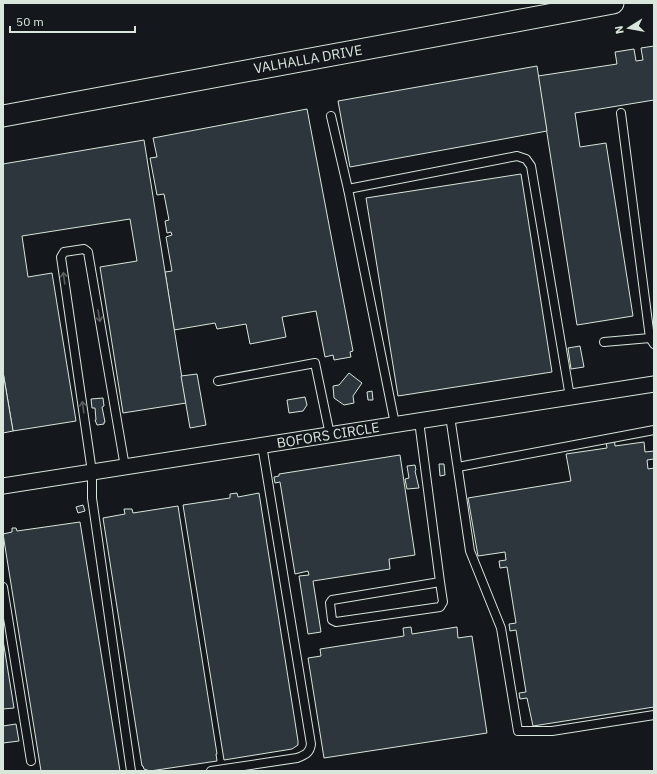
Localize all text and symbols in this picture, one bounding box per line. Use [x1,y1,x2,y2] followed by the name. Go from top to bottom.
[10,8,135,34] scale bar
[609,8,649,48] north arrow
[16,14,44,29] text: 50 m
[612,25,627,35] text: N
[252,41,364,77] street label: VALHALLA DRIVE
[60,272,68,285] one-way arrow
[95,309,103,322] one-way arrow
[79,400,87,413] one-way arrow
[275,418,381,452] street label: BOFORS CIRCLE

